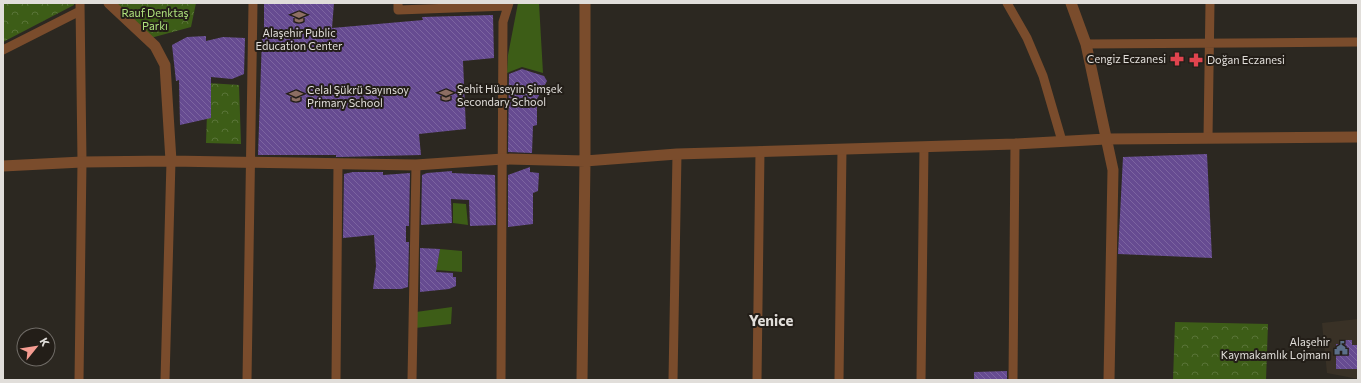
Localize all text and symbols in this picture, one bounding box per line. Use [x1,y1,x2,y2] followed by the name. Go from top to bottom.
[121,6,189,32] park label: Rauf Denktaş Parkı
[291,9,307,25] school or university icon: Alaşehir Public Education Center
[256,26,343,52] place label: Alaşehir Public Education Center
[1169,51,1185,67] pharmacy icon: Cengiz Eczanesi
[1087,52,1166,65] place label: Cengiz Eczanesi
[1188,52,1204,68] pharmacy icon: Doğan Eczanesi
[1207,53,1285,66] place label: Doğan Eczanesi
[457,82,563,108] place label: Şehit Hüseyin Şimşek Secondary School
[307,83,409,109] place label: Celal Şükrü Sayınsoy Primary School
[438,87,454,103] school or university icon: Şehit Hüseyin Şimşek Secondary School
[288,88,304,104] school or university icon: Celal Şükrü Sayınsoy Primary School
[749,311,793,329] district label: Yenice
[16,327,56,367] north arrow
[38,335,53,349] text: K
[1221,335,1331,361] place label: Alaşehir Kaymakamlık Lojmanı
[1333,340,1349,356] public building icon: Alaşehir Kaymakamlık Lojmanı

